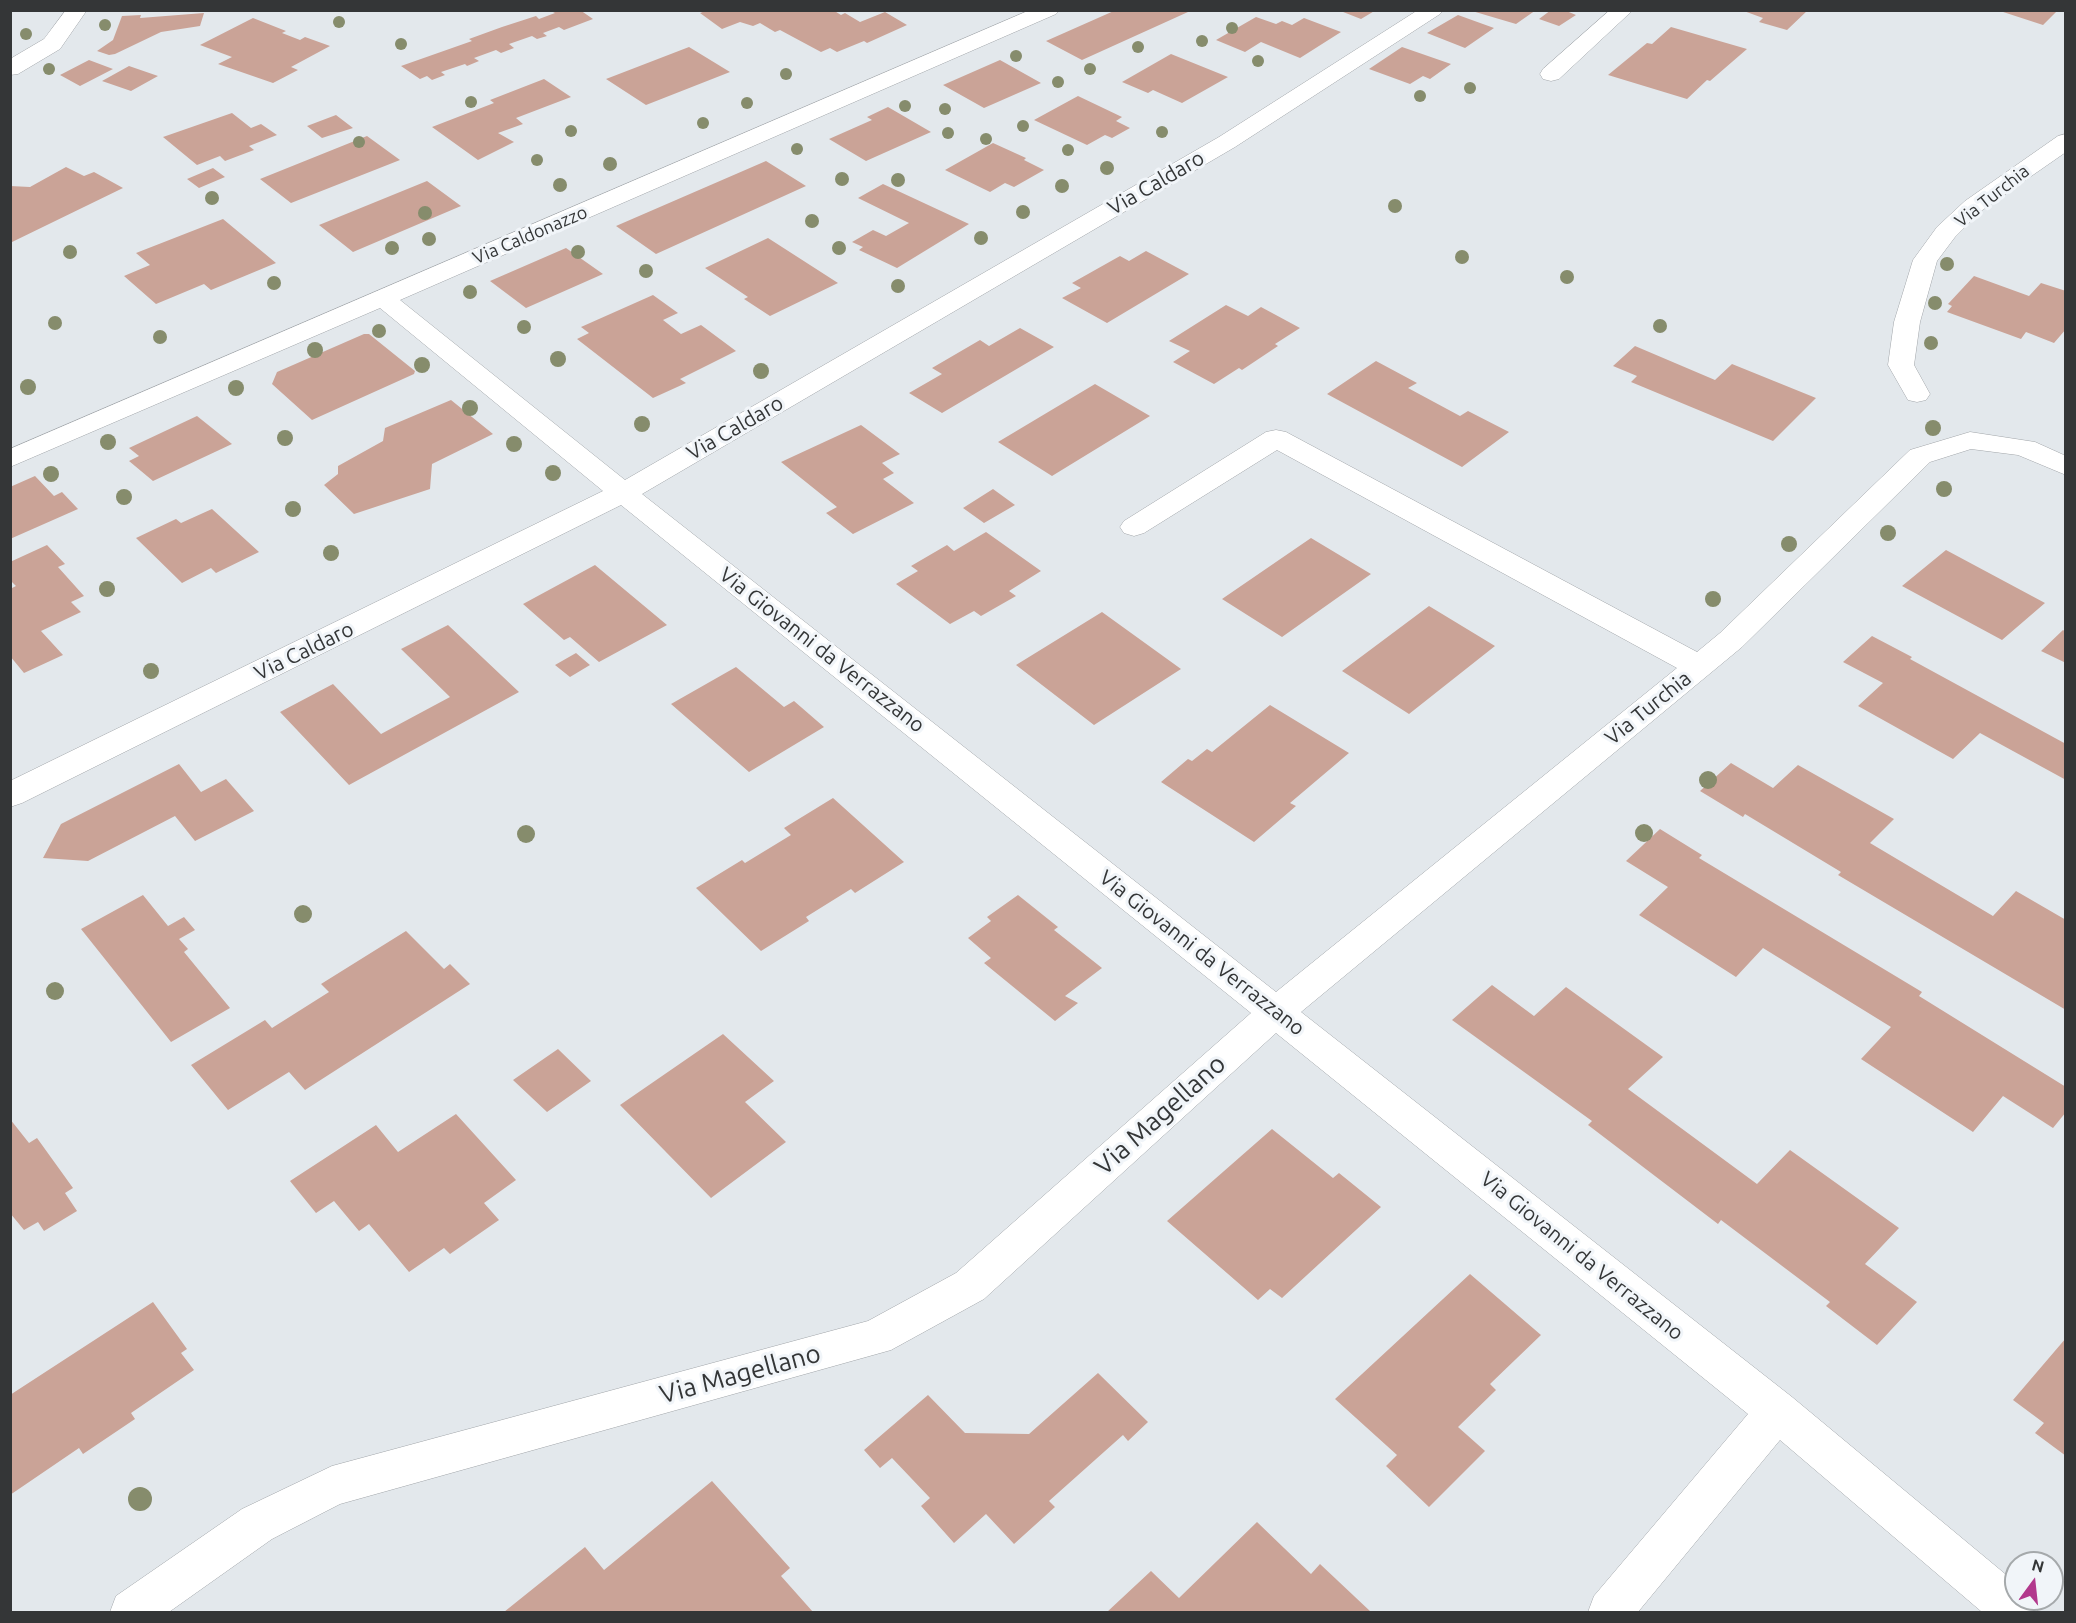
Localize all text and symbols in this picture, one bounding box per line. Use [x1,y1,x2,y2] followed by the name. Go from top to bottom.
[1103,145,1209,221] street label: Via Caldaro
[1950,160,2034,232] street label: Via Turchia
[470,201,590,269] street label: Via Caldonazzo
[682,390,788,466] street label: Via Caldaro
[714,562,930,738] street label: Via Giovanni da Verrazzano
[250,616,358,686] street label: Via Caldaro
[1600,666,1696,750] street label: Via Turchia
[1094,865,1310,1041] street label: Via Giovanni da Verrazzano
[1088,1048,1232,1182] street label: Via Magellano
[1475,1166,1689,1346] street label: Via Giovanni da Verrazzano
[656,1338,824,1410] street label: Via Magellano
[2004,1551,2064,1611] north arrow
[2030,1555,2046,1576] text: N

